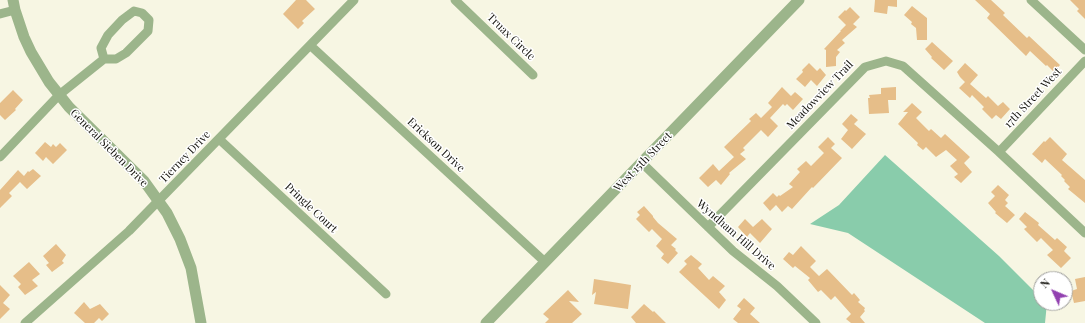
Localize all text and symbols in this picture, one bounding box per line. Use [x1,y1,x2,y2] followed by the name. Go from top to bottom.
[484,11,538,63] street label: Truax Circle
[784,58,856,132] street label: Meadowview Trail
[1002,65,1064,131] street label: 17th Street West
[67,106,151,190] street label: General Sieben Drive
[405,115,467,175] street label: Erickson Drive
[157,128,213,186] street label: Tierney Drive
[611,130,675,194] street label: West 15th Street
[282,180,340,236] street label: Pringle Court
[694,197,778,273] street label: Wyndham Hill Drive
[1033,271,1073,311] north arrow
[1037,275,1053,291] text: N

